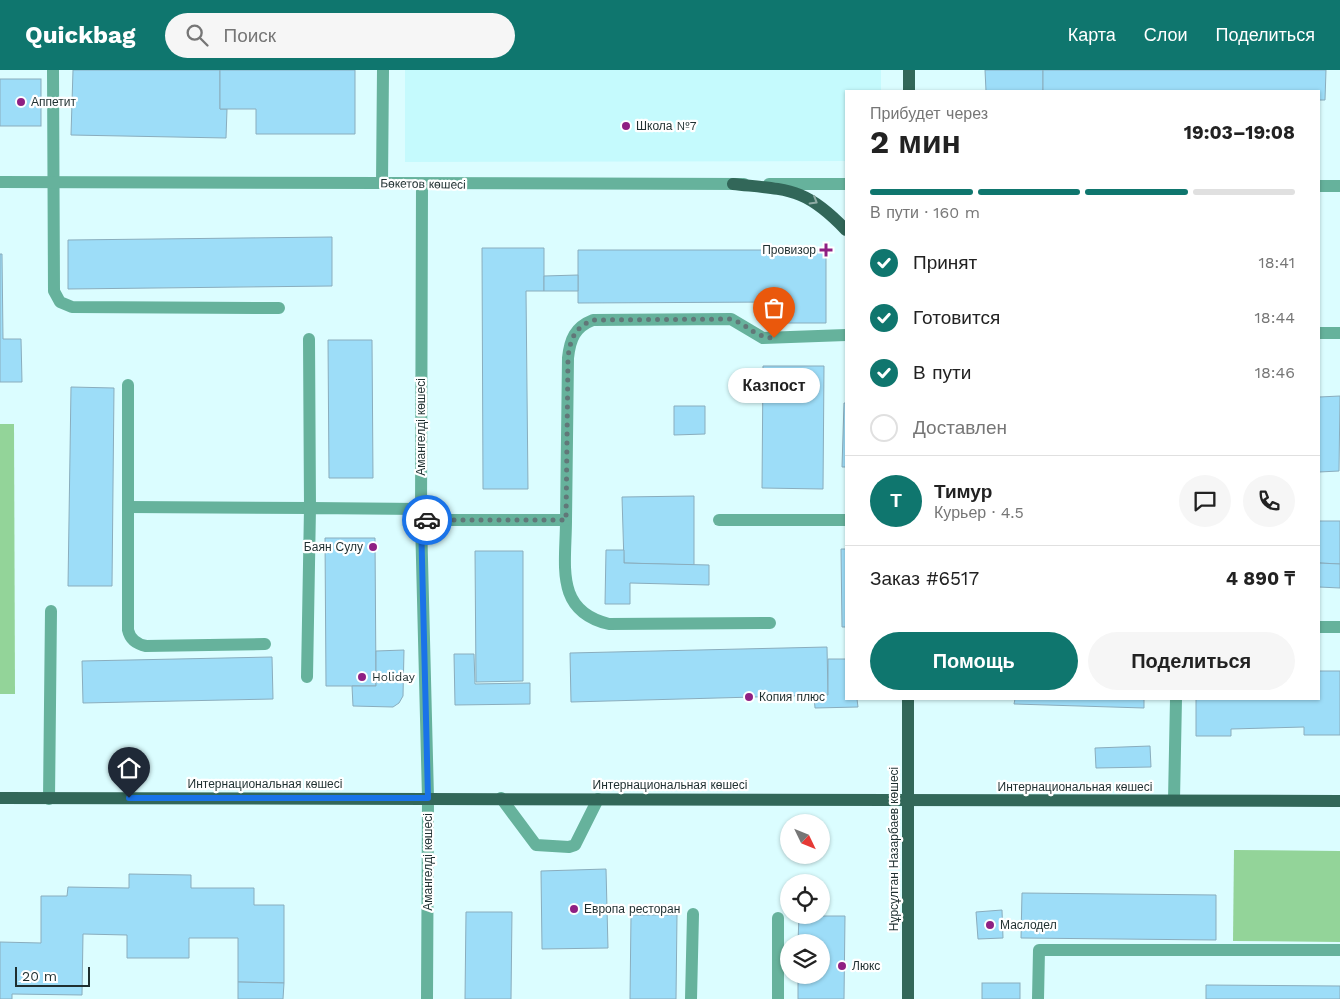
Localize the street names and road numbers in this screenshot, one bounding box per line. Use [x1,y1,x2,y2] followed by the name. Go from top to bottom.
[380,176,466,192] street label: Бөкетов көшесі
[414,378,428,476] street label: Амангелді көшесі
[887,767,901,931] street label: Нұрсұлтан Назарбаев көшесі
[188,777,342,791] street label: Интернациональная көшесі
[593,778,747,792] street label: Интернациональная көшесі
[998,780,1152,794] street label: Интернациональная көшесі
[421,813,435,911] street label: Амангелді көшесі

